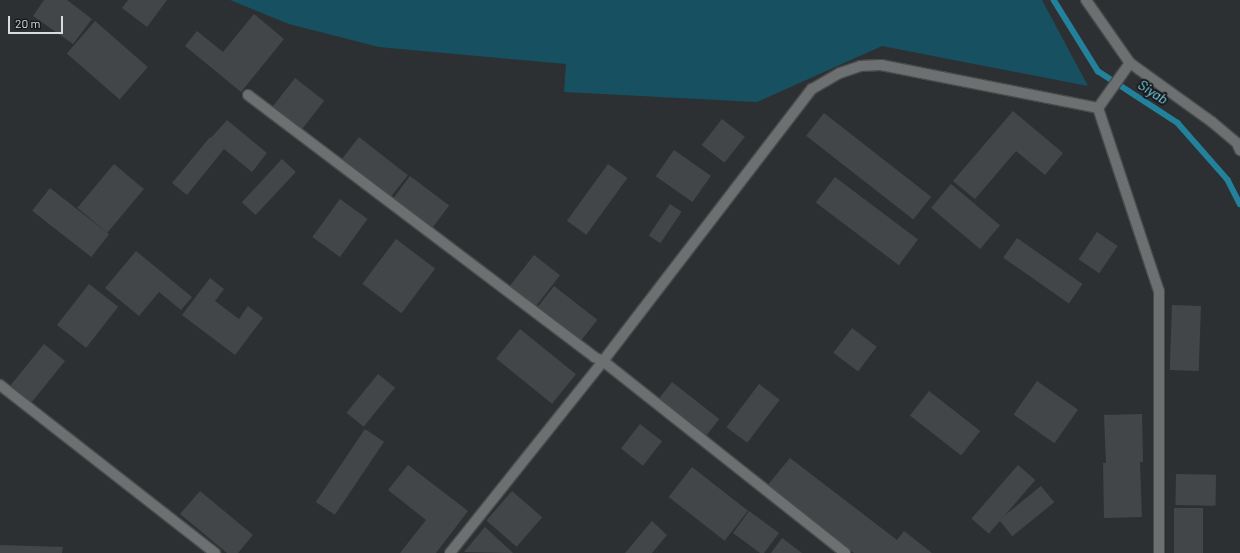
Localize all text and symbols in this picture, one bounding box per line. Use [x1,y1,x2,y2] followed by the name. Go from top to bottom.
[10,8,65,34] scale bar
[15,16,41,30] text: 20 m
[1135,76,1171,108] water label: Siyab

